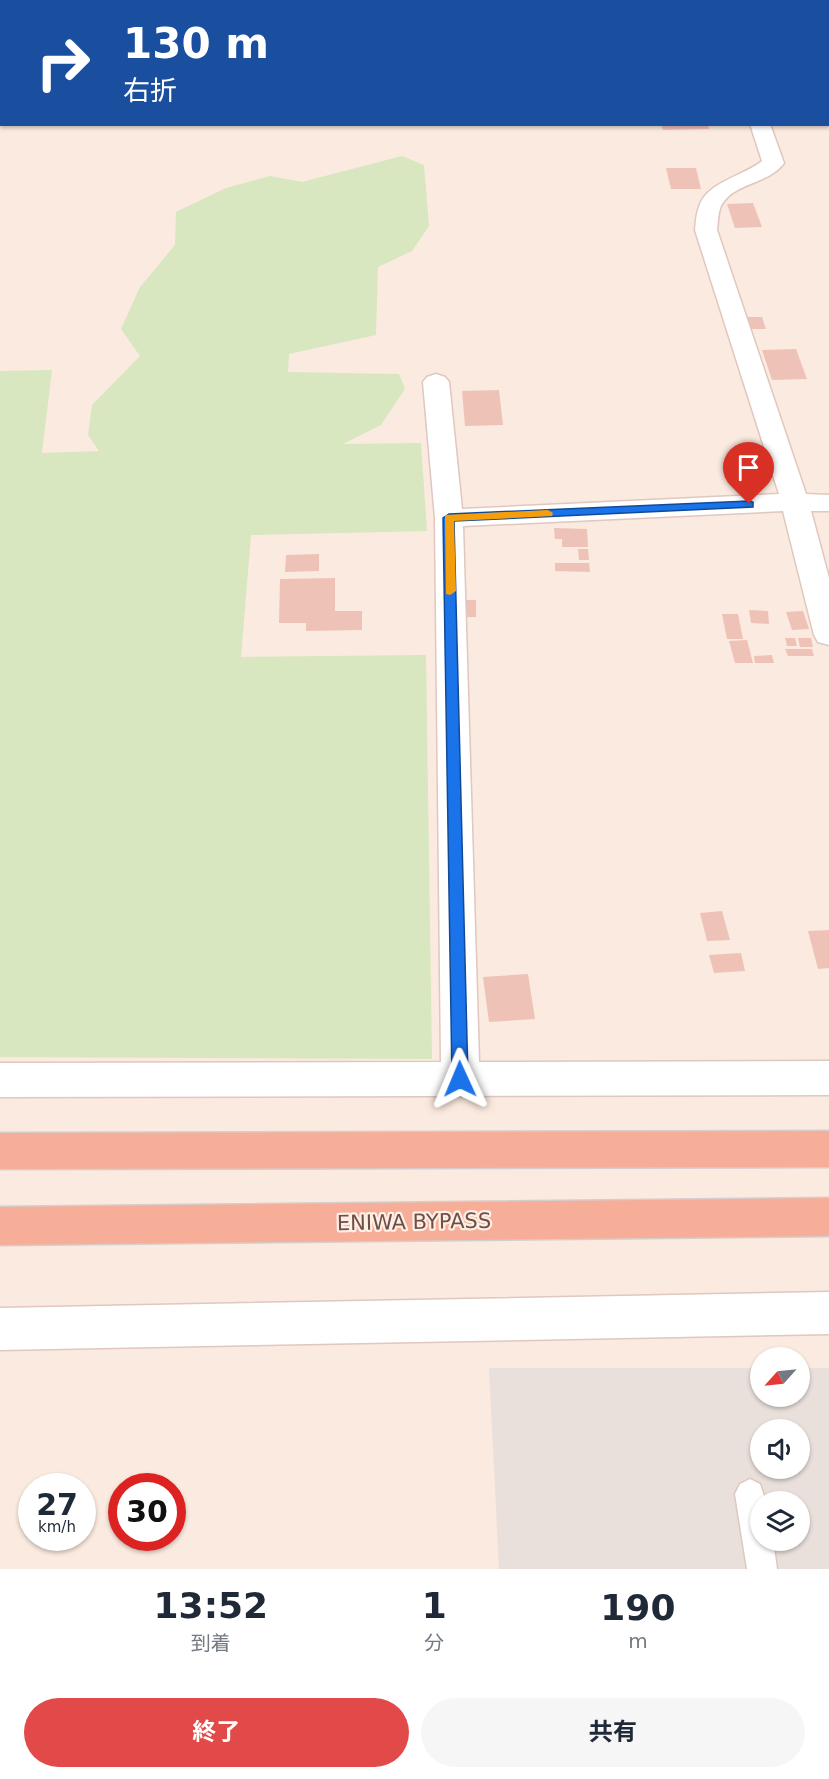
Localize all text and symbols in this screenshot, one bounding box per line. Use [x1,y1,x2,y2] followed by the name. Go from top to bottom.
[123,19,269,68] text: 130 m
[24,24,102,102] icon: right
[123,75,177,106] text: 右折
[723,442,774,504] pin
[732,451,765,484] icon: arrive
[428,1047,492,1111] position arrow
[337,1209,491,1235] street label: ENIWA BYPASS
[750,1347,810,1407] north arrow
[750,1347,810,1551] map controls
[750,1419,810,1479] button: sound
[108,1473,186,1551] speed limit sign: 30
[36,1487,78,1522] text: 27
[750,1491,810,1551] button: layers
[38,1518,76,1536] text: km/h
[154,1585,268,1626] text: 13:52
[422,1585,447,1626] text: 1
[600,1587,675,1628] text: 190
[628,1629,648,1653] text: m
[191,1631,231,1655] text: 到着
[424,1631,444,1655] text: 分
[24,1698,409,1767] button: 終了
[421,1698,805,1767] button: 共有

